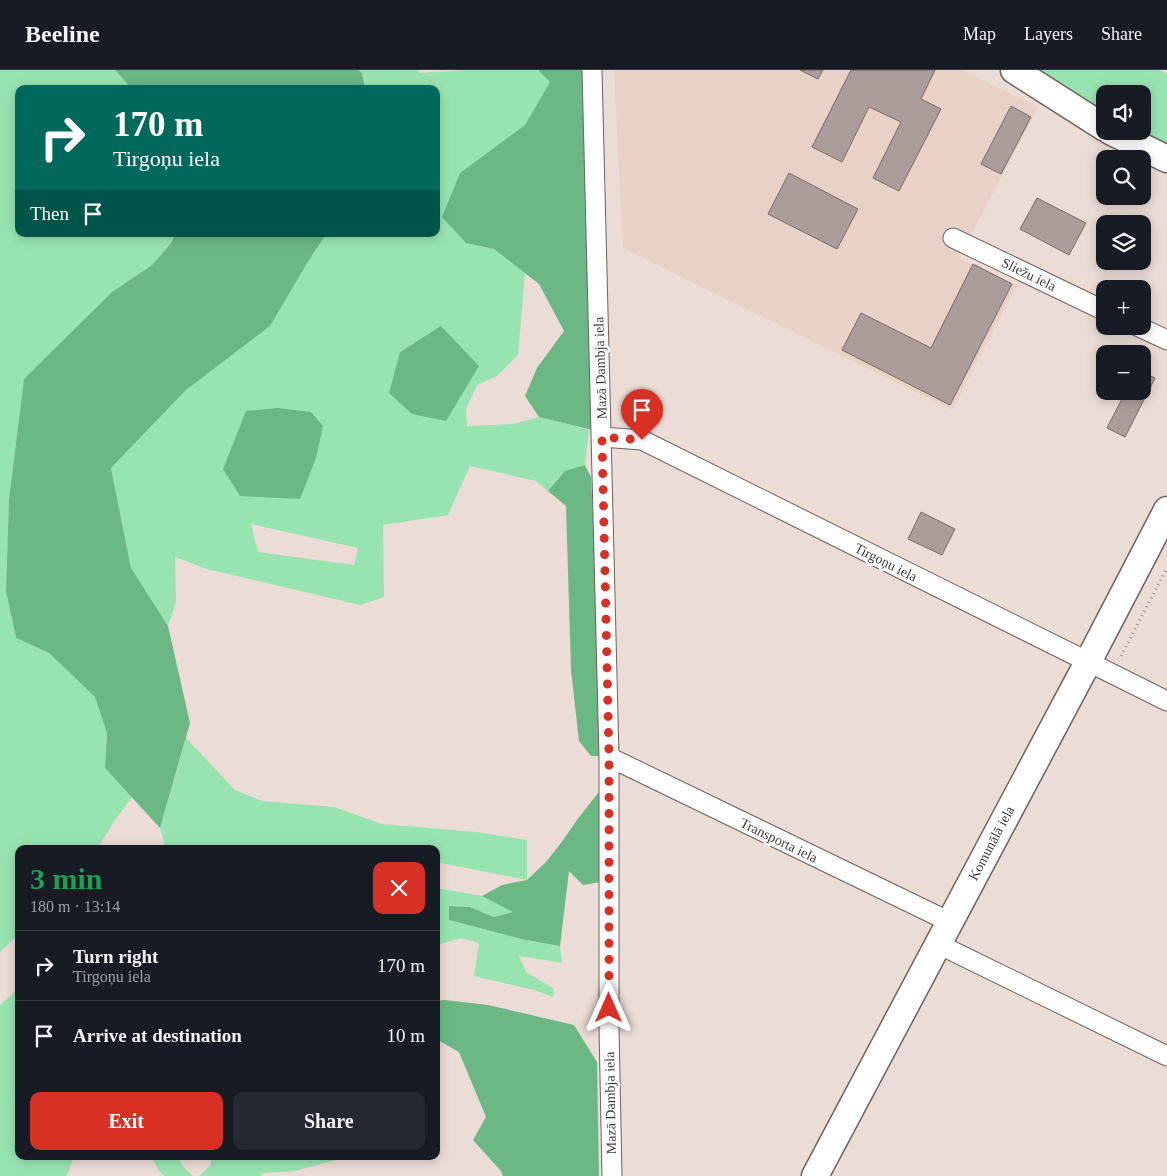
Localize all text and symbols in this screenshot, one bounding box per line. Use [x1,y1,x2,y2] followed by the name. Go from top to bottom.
[25,21,100,47] text: Beeline
[963,24,996,44] text: Map
[1024,24,1073,44] text: Layers
[1101,24,1142,44] text: Share
[1096,85,1151,400] map controls
[1096,85,1151,140] button: sound
[30,105,95,170] icon: right
[113,105,203,144] text: 170 m
[113,146,220,171] text: Tirgoņu iela
[1096,150,1151,205] button: search
[79,200,107,228] icon: arrive
[30,203,69,224] text: Then
[1096,215,1151,270] button: layers
[999,255,1059,294] street label: Sliežu iela
[1096,280,1151,335] button: +
[591,316,610,420] street label: Mazā Dambja iela
[1096,345,1151,400] button: −
[621,389,663,440] pin
[628,396,656,424] icon: arrive
[852,540,920,586] street label: Tirgoņu iela
[966,803,1018,883] street label: Komunālā iela
[738,815,820,866] street label: Transporta iela
[30,862,103,895] text: 3 min
[373,862,425,914] button: close
[30,898,120,915] text: 180 m · 13:14
[73,946,158,967] text: Turn right
[30,952,58,980] icon: right
[377,955,425,976] text: 170 m
[73,968,151,985] text: Tirgoņu iela
[582,981,634,1033] position arrow
[30,1022,58,1050] icon: arrive
[73,1025,242,1046] text: Arrive at destination
[386,1025,425,1046] text: 10 m
[602,1051,619,1154] street label: Mazā Dambja iela
[30,1092,223,1150] button: Exit
[233,1092,425,1150] button: Share

